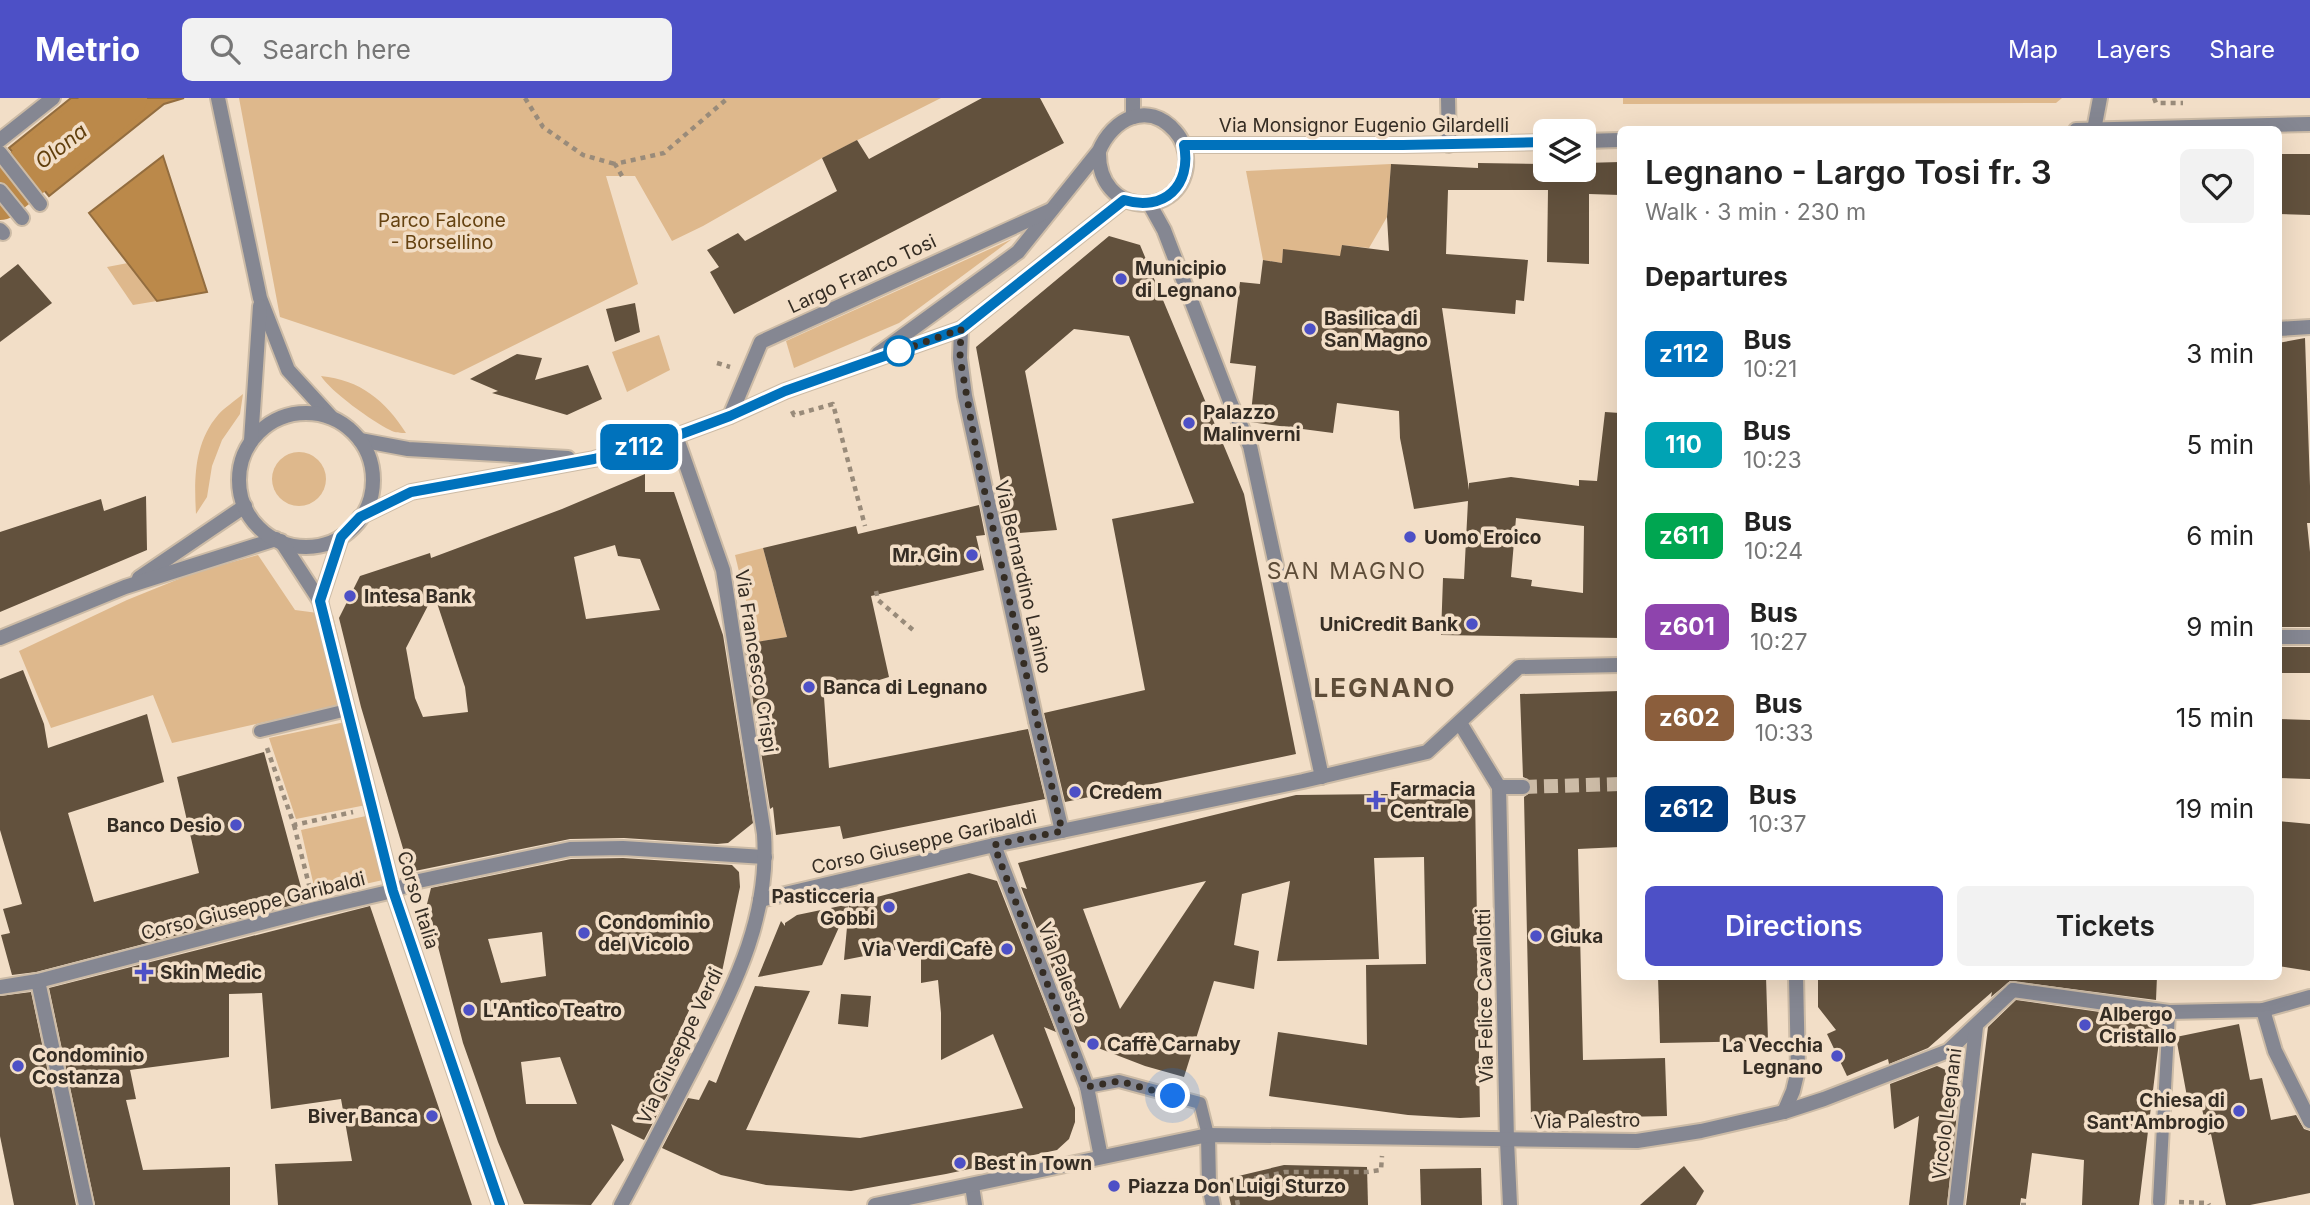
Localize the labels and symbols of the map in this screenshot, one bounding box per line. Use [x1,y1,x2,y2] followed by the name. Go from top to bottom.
[1219,114,1509,137] street label: Via Monsignor Eugenio Gilardelli
[30,118,92,174] water label: Olona
[378,209,506,254] park label: Parco Falcone - Borsellino
[784,230,940,318] street label: Largo Franco Tosi
[1135,257,1237,302] place label: Municipio di Legnano
[1113,271,1129,287] marker: Municipio di Legnano
[1324,307,1428,352] place label: Basilica di San Magno
[1302,321,1318,337] marker: Basilica di San Magno
[884,336,914,366] unlabelled marker
[1203,401,1301,446] place label: Palazzo Malinverni
[1181,415,1197,431] marker: Palazzo Malinverni
[590,424,688,470] line badge: z112
[990,478,1056,676] street label: Via Bernardino Lanino
[1424,526,1542,549] place label: Uomo Eroico
[1402,529,1418,545] marker: Uomo Eroico
[892,544,958,567] place label: Mr. Gin
[964,547,980,563] marker: Mr. Gin
[1267,557,1427,585] district label: SAN MAGNO
[730,568,782,754] street label: Via Francesco Crispi
[364,585,472,608] place label: Intesa Bank
[342,588,358,604] marker: Intesa Bank
[1319,613,1458,636] place label: UniCredit Bank
[1464,616,1480,632] marker: UniCredit Bank
[1313,672,1457,703] district label: LEGNANO
[823,676,987,699] place label: Banca di Legnano
[801,679,817,695] marker: Banca di Legnano
[1390,778,1475,823] place label: Farmacia Centrale
[1089,781,1162,804] place label: Credem
[1067,784,1083,800] marker: Credem
[1368,792,1384,808] marker: Farmacia Centrale
[809,805,1039,879] street label: Corso Giuseppe Garibaldi
[107,814,222,837] place label: Banco Desio
[228,817,244,833] marker: Banco Desio
[392,848,444,952] street label: Corso Italia
[139,867,367,945] street label: Corso Giuseppe Garibaldi
[771,885,875,930] place label: Pasticceria Gobbi
[881,899,897,915] marker: Pasticceria Gobbi
[1472,909,1498,1083] street label: Via Felice Cavallotti
[598,911,710,956] place label: Condominio del Vicolo
[1033,919,1093,1027] street label: Via Palestro
[576,925,592,941] marker: Condominio del Vicolo
[1550,925,1603,948] place label: Giuka
[1528,928,1544,944] marker: Giuka
[861,938,993,961] place label: Via Verdi Cafè
[999,941,1015,957] marker: Via Verdi Cafè
[160,961,262,984] place label: Skin Medic
[134,962,154,982] marker: Skin Medic
[632,964,728,1128] street label: Via Giuseppe Verdi
[483,999,622,1022] place label: L'Antico Teatro
[461,1002,477,1018] marker: L'Antico Teatro
[2099,1003,2177,1048] place label: Albergo Cristallo
[2077,1017,2093,1033] marker: Albergo Cristallo
[1107,1033,1241,1056] place label: Caffè Carnaby
[1722,1034,1823,1079] place label: La Vecchia Legnano
[1085,1036,1101,1052] marker: Caffè Carnaby
[32,1044,144,1089] place label: Condominio Costanza
[1928,1047,1966,1181] street label: Vicolo Legnani
[1829,1048,1845,1064] marker: La Vecchia Legnano
[10,1058,26,1074] marker: Condominio Costanza
[1155,1078,1190,1113] your location
[2087,1089,2225,1134] place label: Chiesa di Sant'Ambrogio
[2231,1103,2247,1119] marker: Chiesa di Sant'Ambrogio
[308,1105,418,1128] place label: Biver Banca
[424,1108,440,1124] marker: Biver Banca
[1533,1109,1641,1133] street label: Via Palestro
[974,1152,1092,1175] place label: Best in Town
[952,1155,968,1171] marker: Best in Town
[1128,1175,1346,1198] place label: Piazza Don Luigi Sturzo
[1106,1178,1122,1194] marker: Piazza Don Luigi Sturzo

